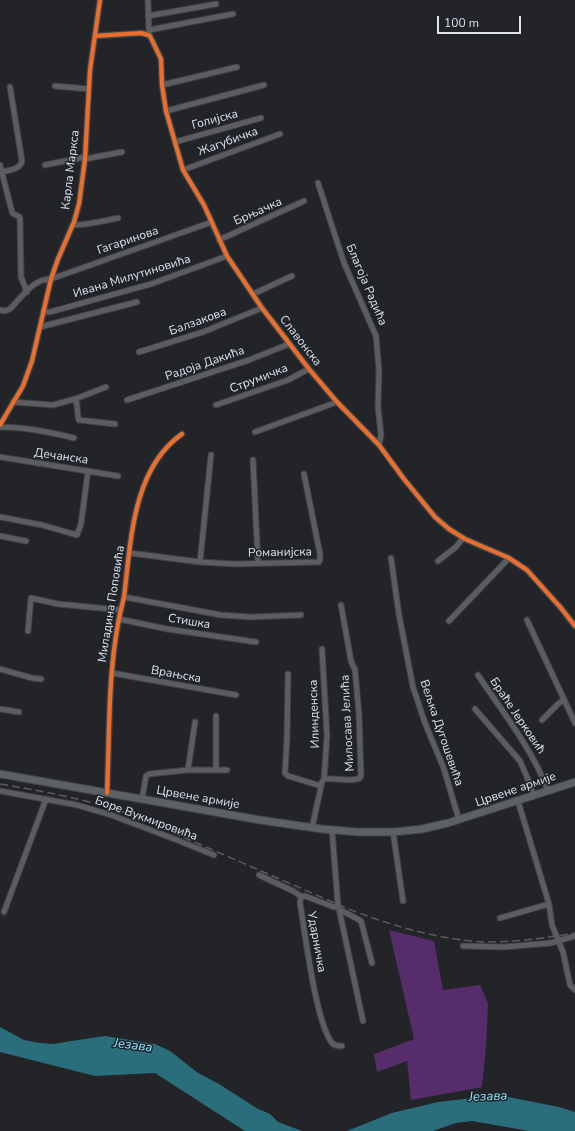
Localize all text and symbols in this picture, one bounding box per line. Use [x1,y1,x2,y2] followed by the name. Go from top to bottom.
[439,8,523,34] scale bar
[444,15,479,31] text: 100 m
[190,107,240,133] street label: Голијска
[196,124,260,160] street label: Жагубичка
[59,129,83,211] street label: Карла Маркса
[232,195,284,229] street label: Брњачка
[95,224,161,258] street label: Гагаринова
[342,242,390,328] street label: Благоја Радића
[71,252,193,302] street label: Ивана Милутиновића
[167,305,229,339] street label: Балзакова
[276,313,324,369] street label: Славонска
[163,344,247,384] street label: Радоја Дакића
[228,361,290,397] street label: Струмичка
[33,446,89,468] street label: Дечанска
[96,545,128,663] street label: Миладина Поповића
[248,545,312,561] street label: Романијска
[167,612,211,632] street label: Стишка
[150,664,202,686] street label: Врањска
[338,674,358,772] street label: Милосава Јелића
[486,675,548,757] street label: Браће Јерковић
[416,678,466,788] street label: Вељка Дугошевића
[307,679,323,749] street label: Илинденска
[474,769,558,811] street label: Црвене армије
[155,784,241,812] street label: Црвене армије
[93,794,199,844] street label: Боре Вукмировића
[304,910,328,974] street label: Ударничка
[113,1036,153,1056] water label: Језава
[468,1089,508,1105] water label: Језава

